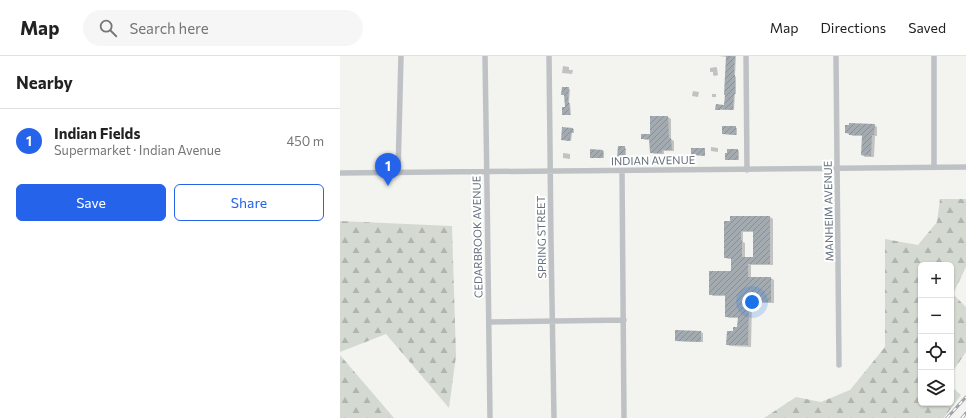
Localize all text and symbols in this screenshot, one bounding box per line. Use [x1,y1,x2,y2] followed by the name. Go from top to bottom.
[83,10,363,46] search box
[20,16,59,39] text: Map
[97,17,119,39] icon: search
[129,19,209,37] text: Search here
[770,19,799,36] text: Map
[821,19,886,36] text: Directions
[908,19,946,36] text: Saved
[16,72,73,93] text: Nearby
[54,124,140,142] text: Indian Fields
[26,133,32,149] text: 1
[286,133,324,149] text: 450 m
[54,142,221,158] text: Supermarket · Indian Avenue
[375,153,401,186] pin: 1
[611,153,695,167] street label: INDIAN AVENUE
[821,161,835,261] street label: MANHEIM AVENUE
[469,176,485,298] street label: CEDARBROOK AVENUE
[16,184,166,221] button: Save
[174,184,324,221] button: Share
[534,195,548,279] street label: SPRING STREET
[918,262,954,406] map controls
[918,262,954,298] button: +
[742,292,762,312] your location
[918,298,954,334] button: −
[918,334,954,370] button: locate
[918,370,954,406] button: layers

